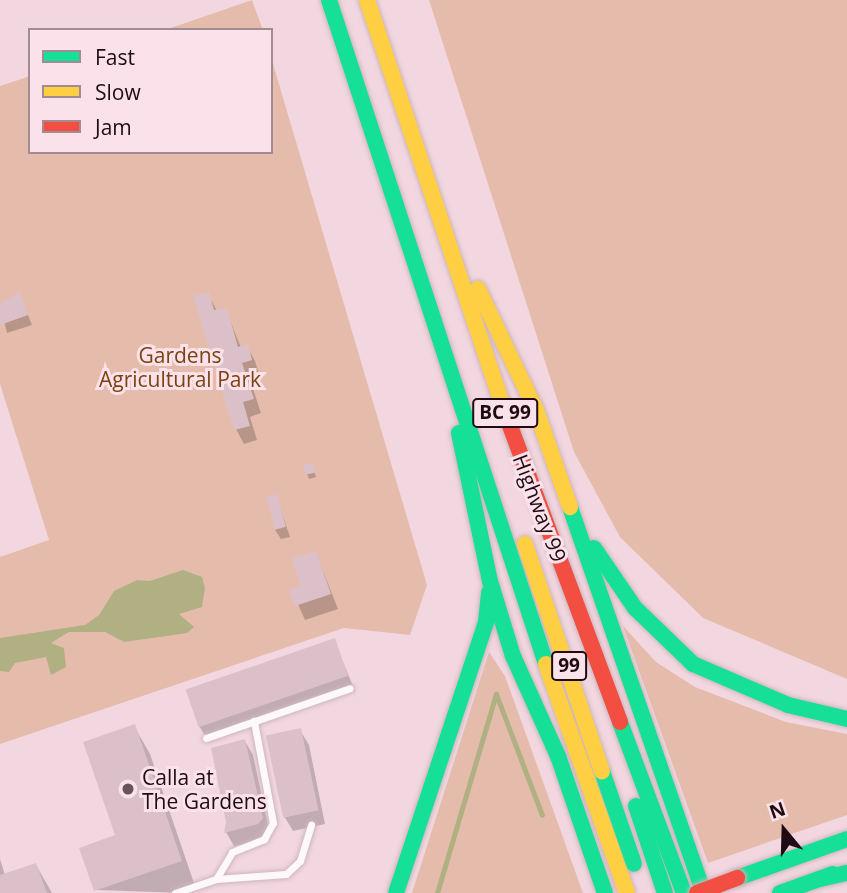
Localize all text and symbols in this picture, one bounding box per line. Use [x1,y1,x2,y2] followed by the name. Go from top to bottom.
[28,28,273,154] legend
[95,43,135,71] text: Fast
[95,78,141,106] text: Slow
[95,113,132,141] text: Jam
[99,342,261,392] park label: Gardens Agricultural Park
[472,398,538,428] road number: BC 99
[508,451,572,565] street label: Highway 99
[550,650,588,681] road number: 99
[142,764,267,814] place label: Calla at The Gardens
[120,781,136,797] marker: Calla at The Gardens
[749,795,819,865] north arrow
[766,795,789,825] text: N

